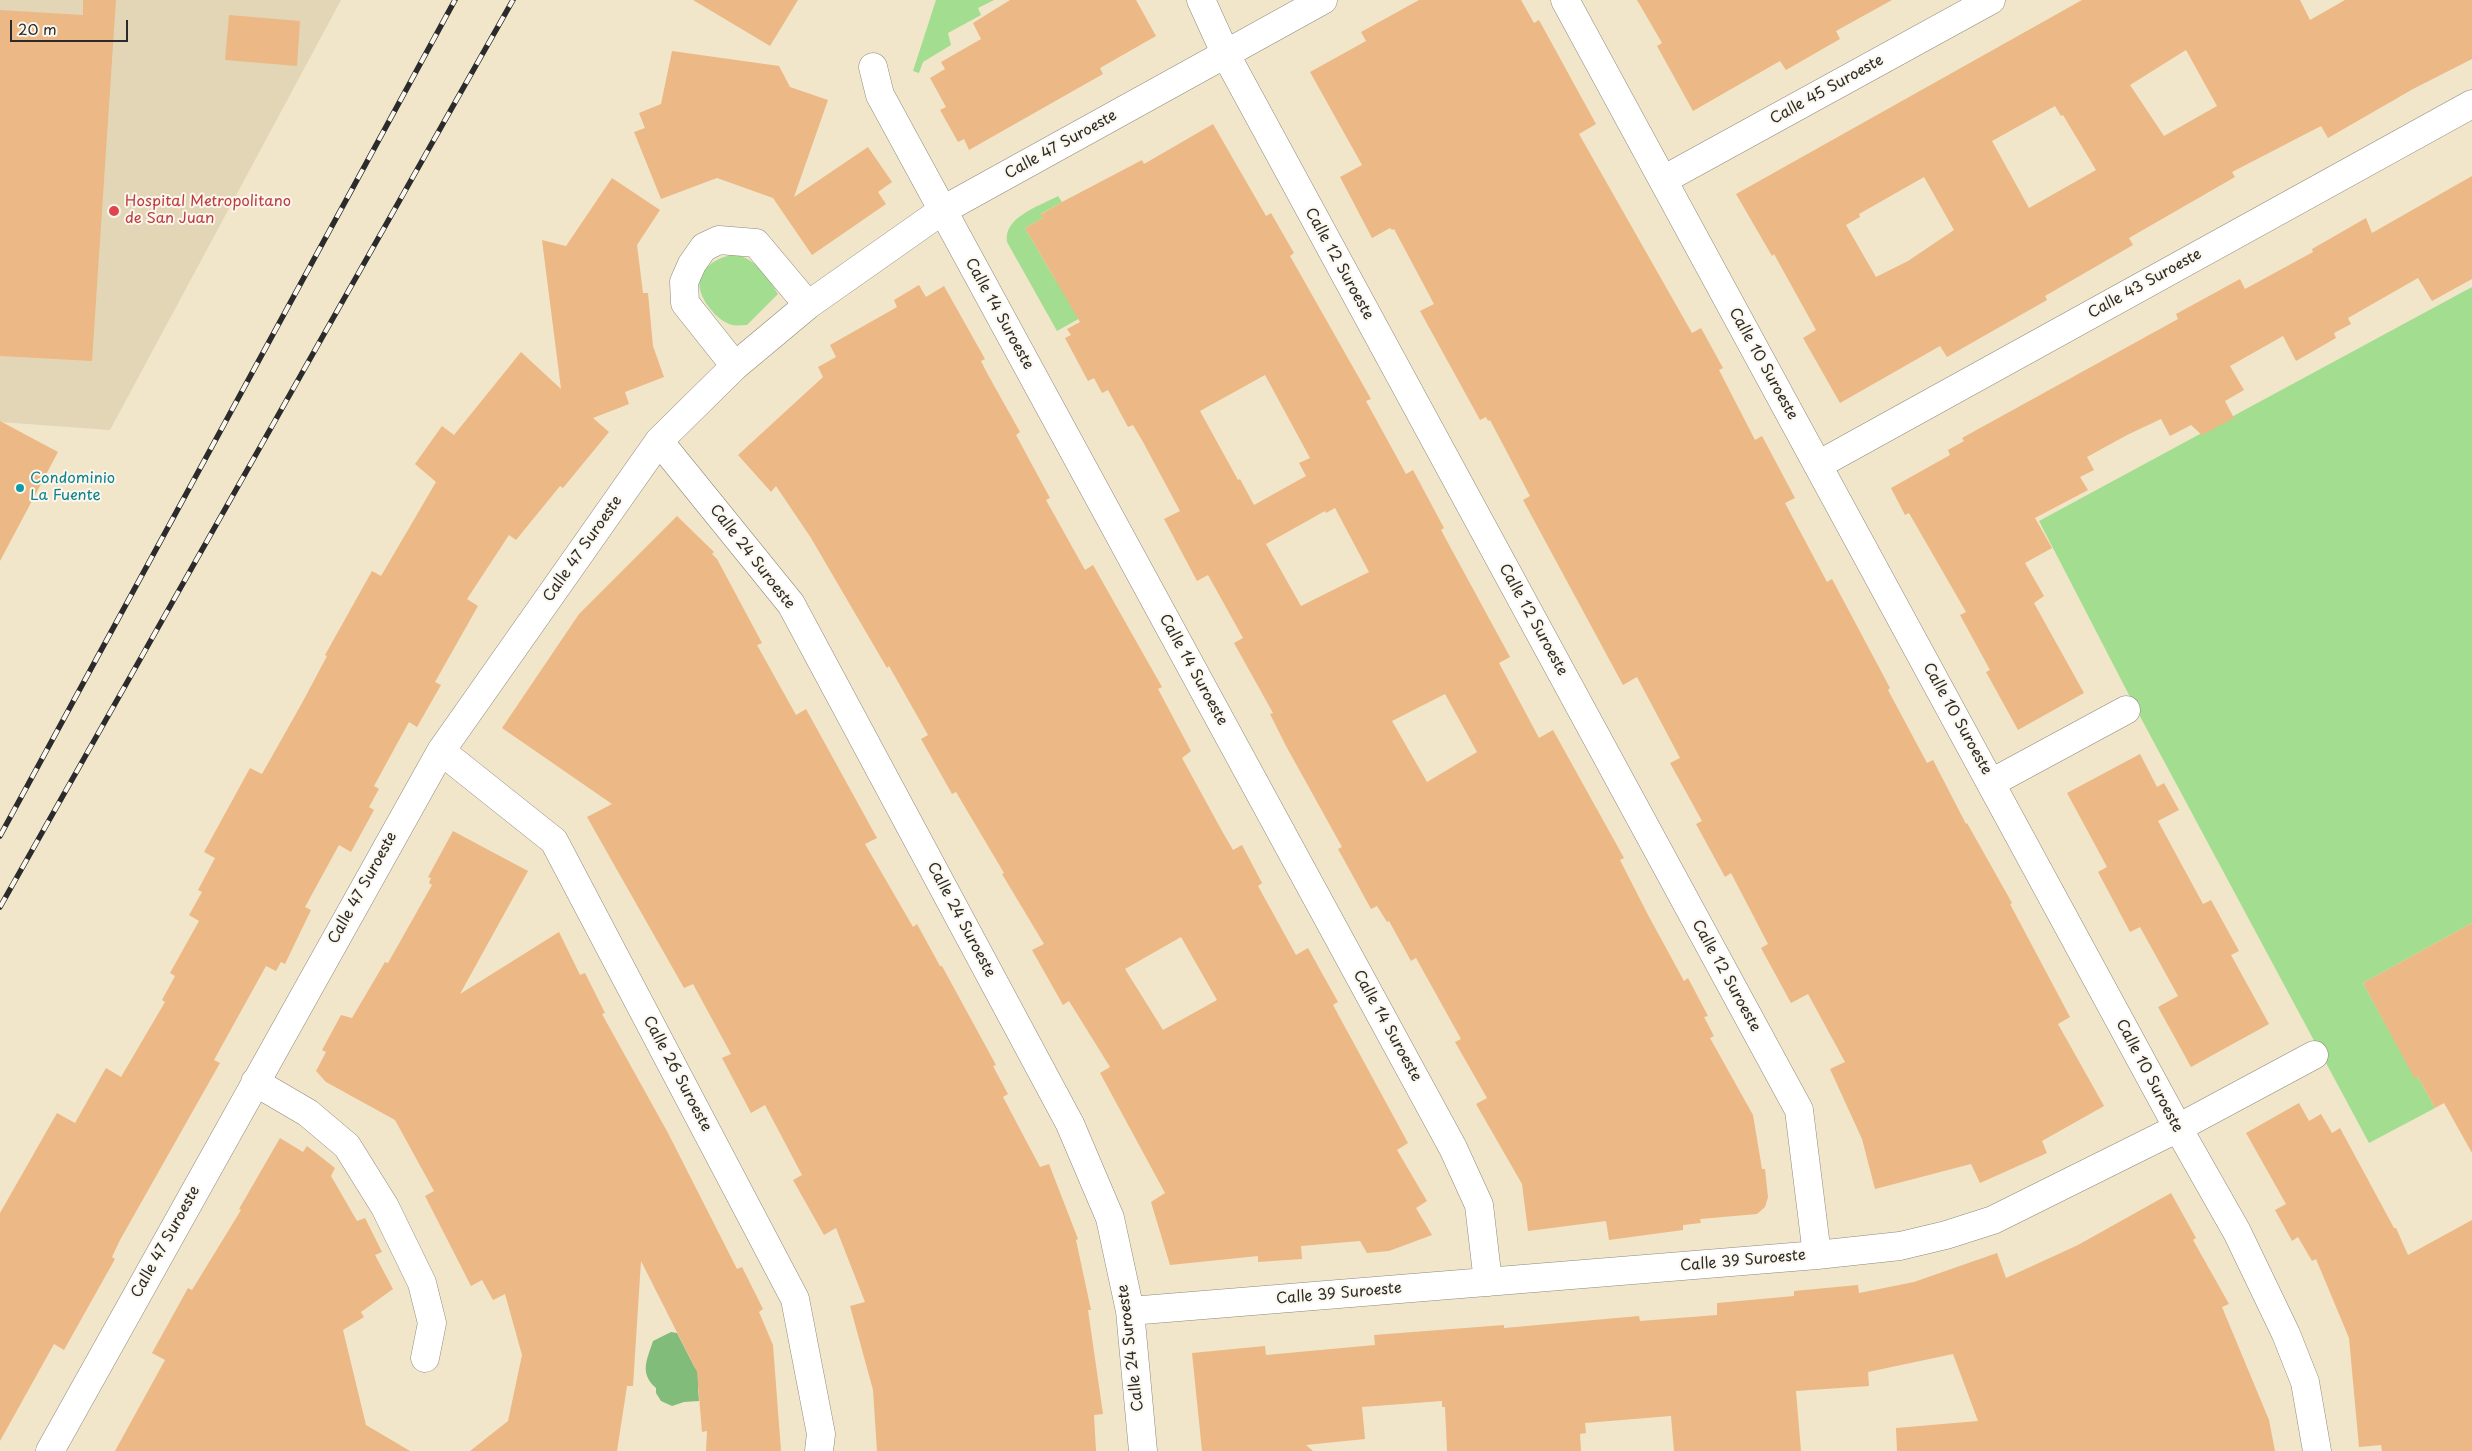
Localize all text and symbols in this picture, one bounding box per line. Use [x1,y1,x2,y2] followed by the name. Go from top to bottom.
[12,10,130,42] scale bar
[18,17,57,40] text: 20 m
[1767,51,1887,129] street label: Calle 45 Suroeste
[1002,107,1120,183] street label: Calle 47 Suroeste
[125,193,291,228] place label: Hospital Metropolitano de San Juan
[107,204,121,218] marker: Hospital Metropolitano de San Juan
[1301,205,1377,323] street label: Calle 12 Suroeste
[2085,245,2205,323] street label: Calle 43 Suroeste
[961,255,1037,373] street label: Calle 14 Suroeste
[1725,305,1801,423] street label: Calle 10 Suroeste
[30,470,115,505] place label: Condominio La Fuente
[14,482,26,494] marker: Condominio La Fuente
[540,493,626,605] street label: Calle 47 Suroeste
[706,501,798,613] street label: Calle 24 Suroeste
[1495,561,1571,679] street label: Calle 12 Suroeste
[1155,611,1231,729] street label: Calle 14 Suroeste
[1919,660,1995,778] street label: Calle 10 Suroeste
[325,829,401,947] street label: Calle 47 Suroeste
[923,859,999,981] street label: Calle 24 Suroeste
[1688,917,1764,1035] street label: Calle 12 Suroeste
[1349,967,1425,1085] street label: Calle 14 Suroeste
[639,1013,715,1135] street label: Calle 26 Suroeste
[2112,1016,2186,1136] street label: Calle 10 Suroeste
[128,1183,204,1301] street label: Calle 47 Suroeste
[1679,1247,1807,1275] street label: Calle 39 Suroeste
[1275,1280,1403,1308] street label: Calle 39 Suroeste
[1114,1283,1148,1413] street label: Calle 24 Suroeste

